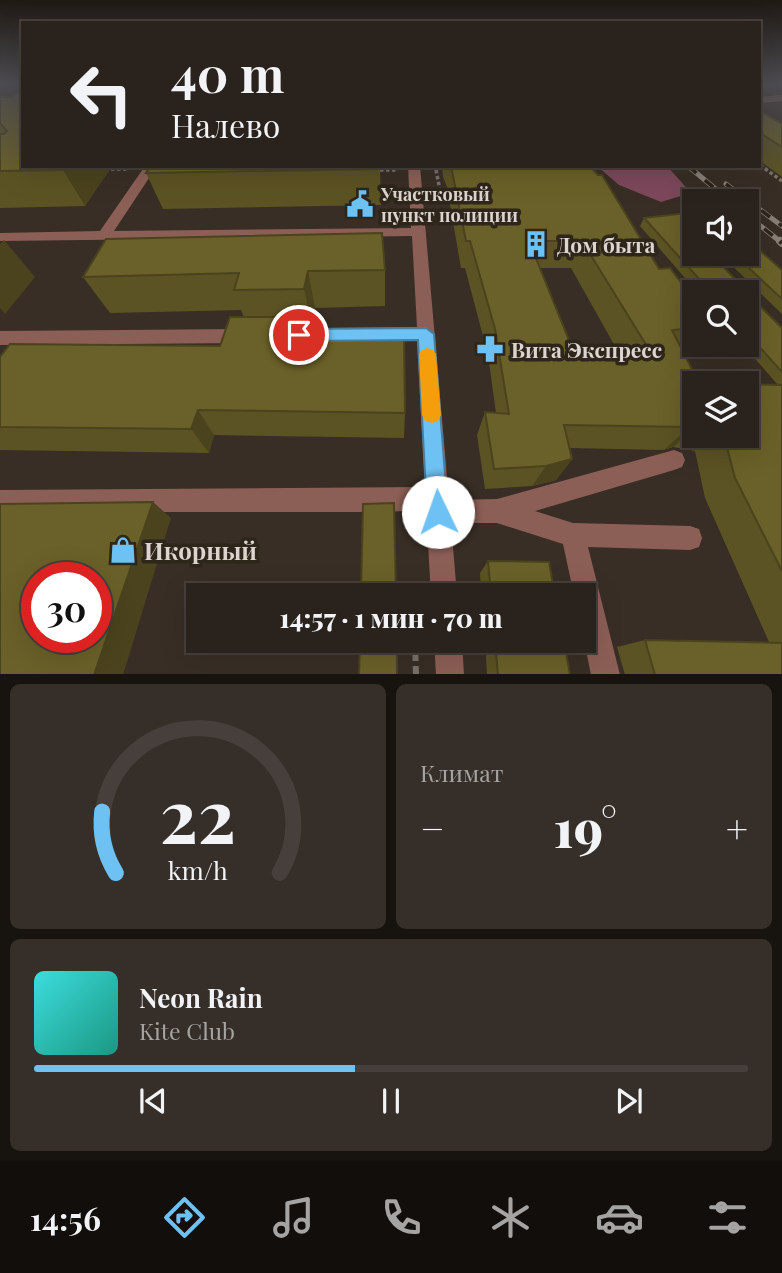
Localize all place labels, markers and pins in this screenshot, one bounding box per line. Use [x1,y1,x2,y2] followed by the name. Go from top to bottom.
[380,182,518,227] place label: Участковый пункт полиции
[345,189,375,219] public building icon: Участковый пункт полиции
[521,229,551,259] building icon: Дом быта
[557,230,655,258] place label: Дом быта
[269,305,329,365] pin
[475,334,505,364] pharmacy icon: Вита Экспресс
[511,335,662,363] place label: Вита Экспресс
[144,534,257,566] place label: Икорный
[108,535,138,565] shop icon: Икорный

